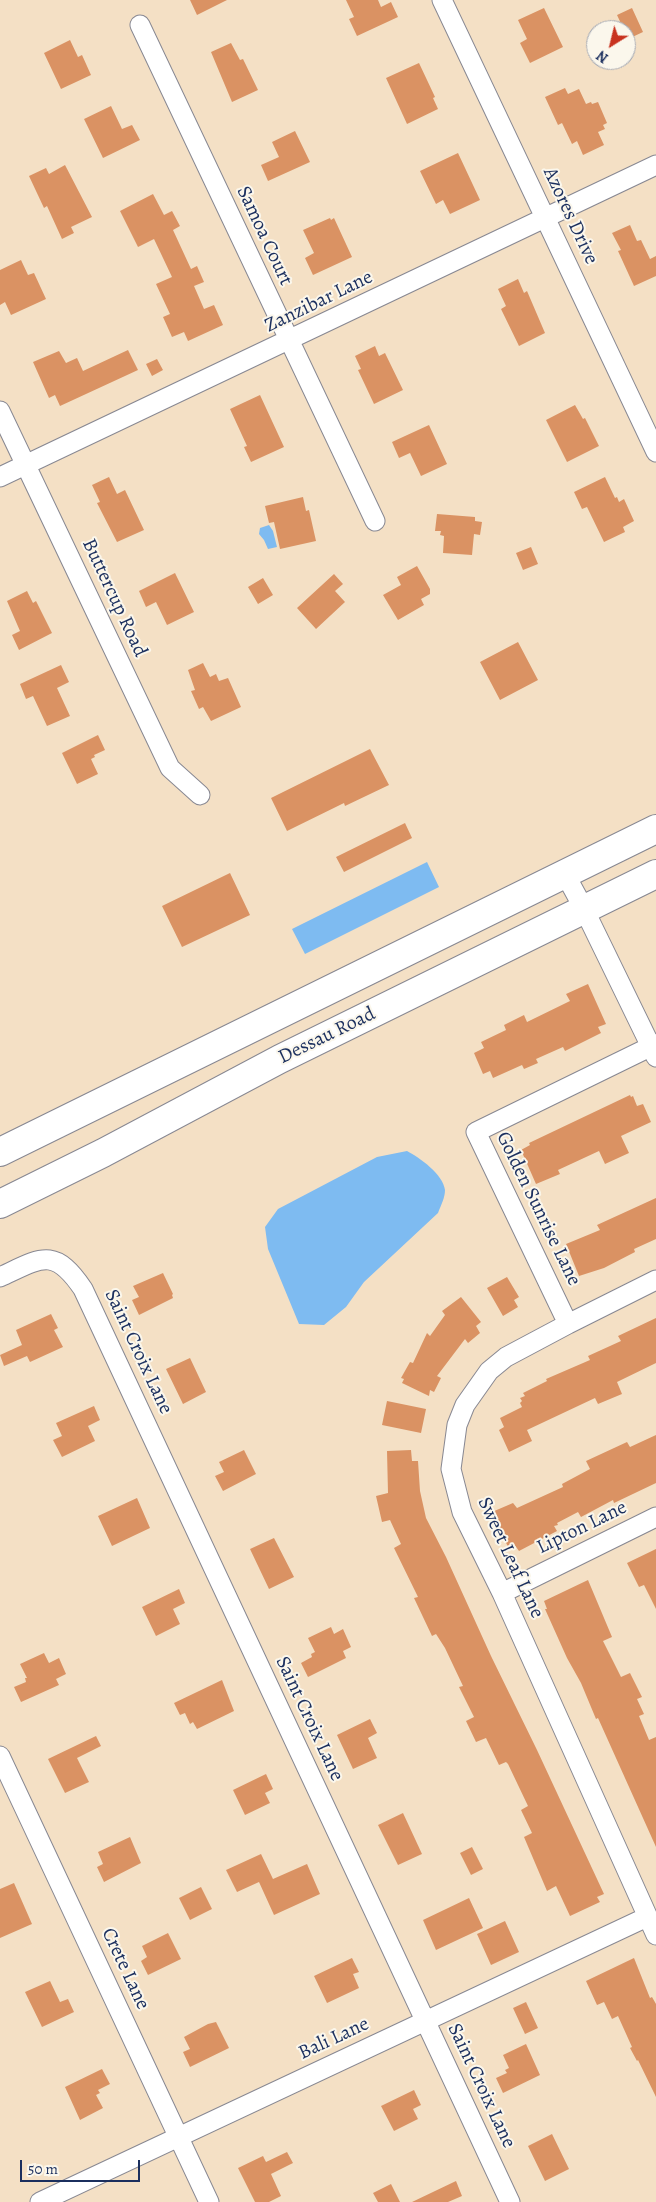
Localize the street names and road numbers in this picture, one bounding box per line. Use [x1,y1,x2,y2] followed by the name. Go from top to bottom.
[537,164,603,268] street label: Azores Drive
[231,183,297,289] street label: Samoa Court
[261,266,377,338] street label: Zanzibar Lane
[76,535,152,661] street label: Buttercup Road
[275,1002,379,1070] street label: Dessau Road
[490,1128,586,1290] street label: Golden Sunrise Lane
[99,1286,177,1418] street label: Saint Croix Lane
[471,1494,549,1622] street label: Sweet Leaf Lane
[533,1496,631,1560] street label: Lipton Lane
[270,1653,348,1785] street label: Saint Croix Lane
[96,1924,154,2014] street label: Crete Lane
[295,2012,373,2066] street label: Bali Lane
[442,2020,520,2152] street label: Saint Croix Lane

